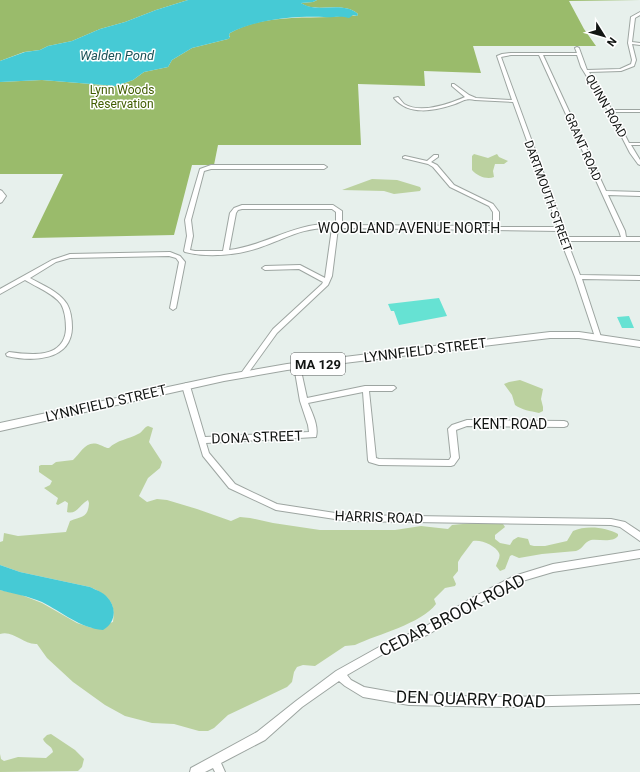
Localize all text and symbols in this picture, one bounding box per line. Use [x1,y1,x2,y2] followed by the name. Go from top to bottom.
[584,16,624,56] north arrow
[604,35,619,49] text: N
[80,48,155,63] water label: Walden Pond
[582,72,630,140] street label: QUINN ROAD
[90,83,154,111] park label: Lynn Woods Reservation
[562,111,604,183] street label: GRANT ROAD
[521,138,575,254] street label: DARTMOUTH STREET
[318,220,500,236] street label: WOODLAND AVENUE NORTH
[363,334,488,365] street label: LYNNFIELD STREET
[291,353,345,375] road number: MA 129
[44,381,169,425] street label: LYNNFIELD STREET
[473,416,547,432] street label: KENT ROAD
[211,427,304,447] street label: DONA STREET
[334,507,424,527] street label: HARRIS ROAD
[376,570,528,660] street label: CEDAR BROOK ROAD
[396,686,546,712] street label: DEN QUARRY ROAD

